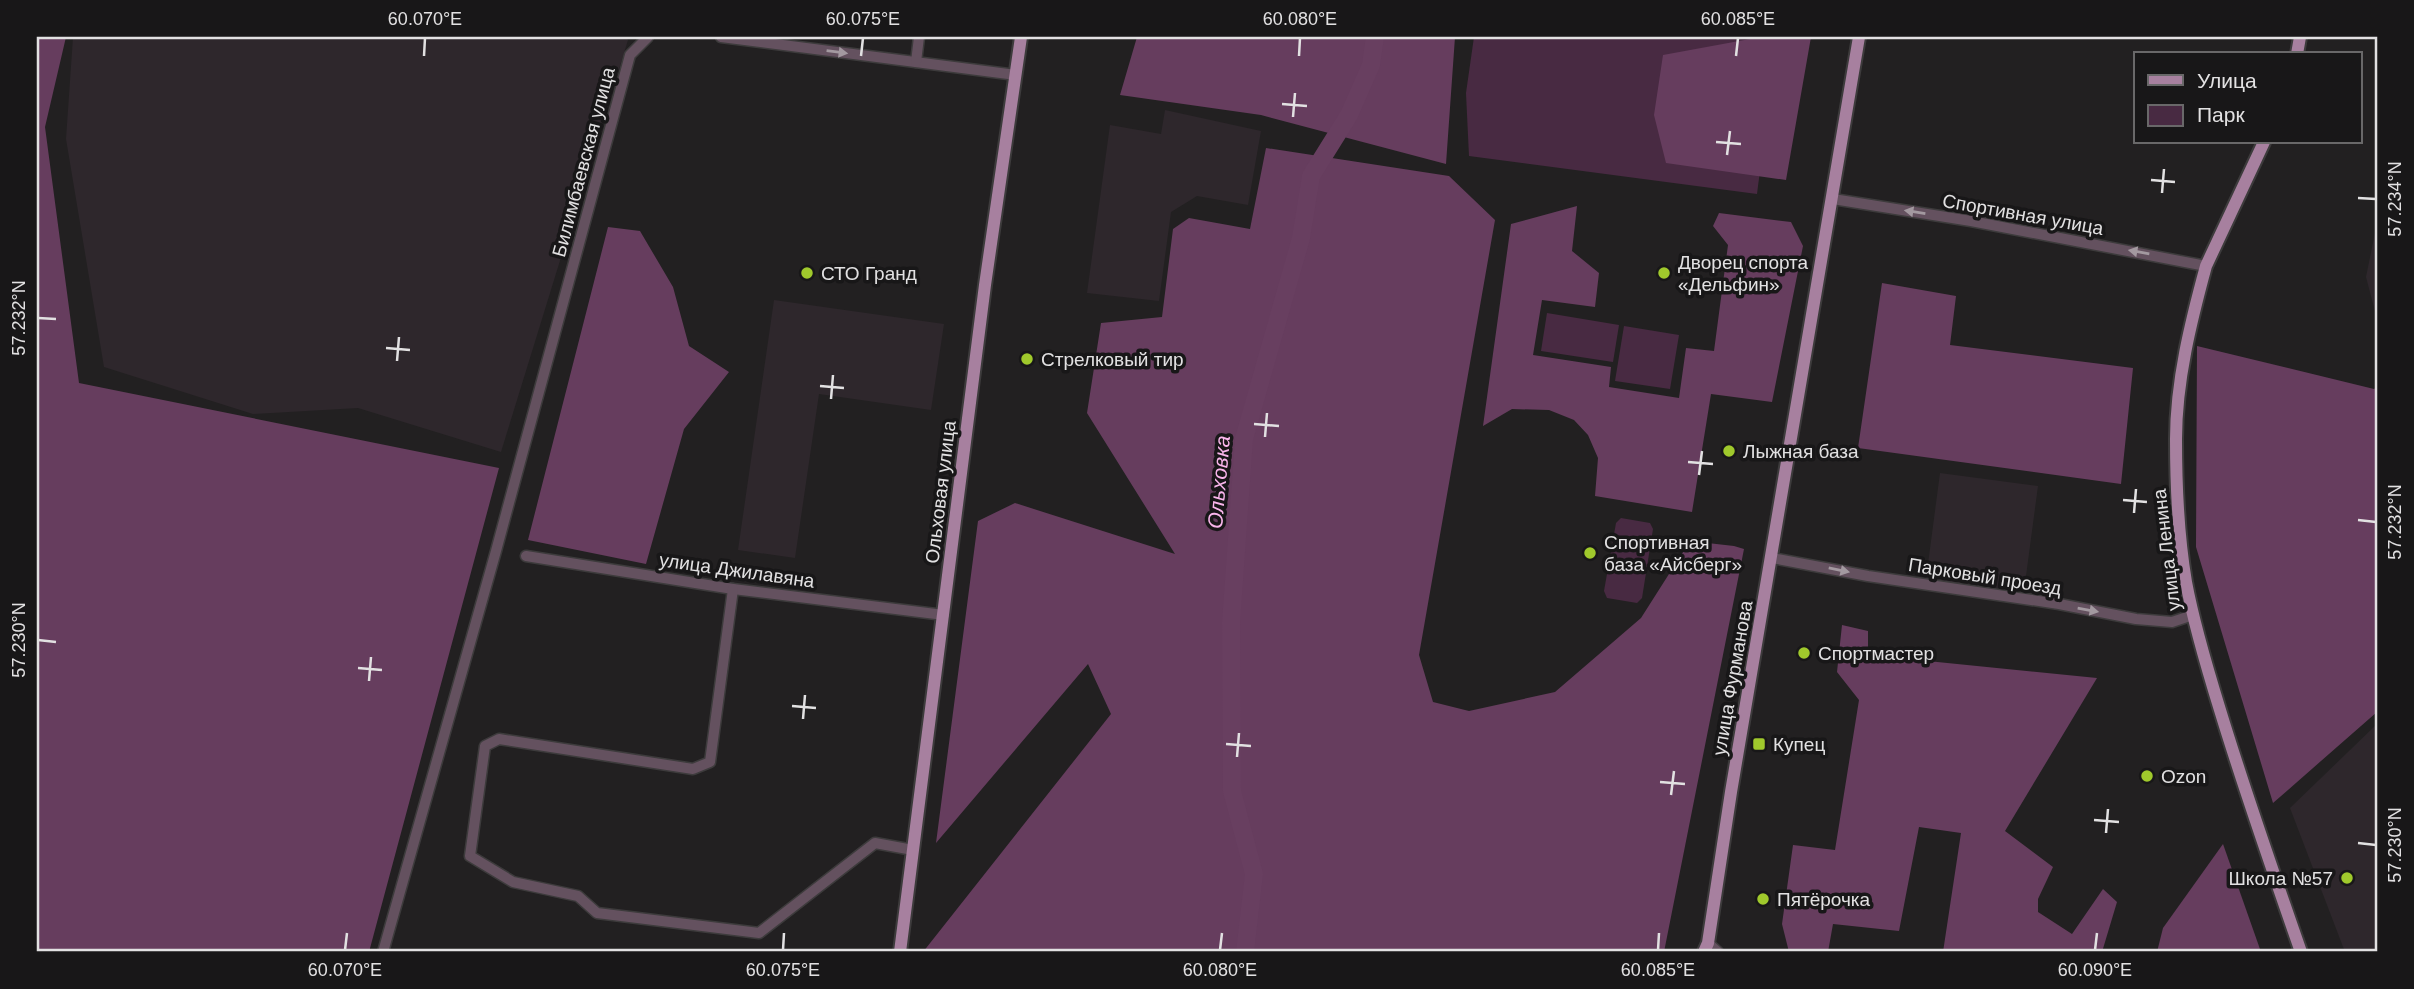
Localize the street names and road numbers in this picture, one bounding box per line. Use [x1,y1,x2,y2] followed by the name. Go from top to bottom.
[548,64,619,259] street label: Билимбаевская улица
[1941,190,2105,239] street label: Спортивная улица
[921,419,960,565] street label: Ольховая улица
[2149,487,2184,612] street label: улица Ленина
[658,549,816,592] street label: улица Джилавяна
[1907,554,2063,599] street label: Парковый проезд
[1709,599,1757,757] street label: улица Фурманова

